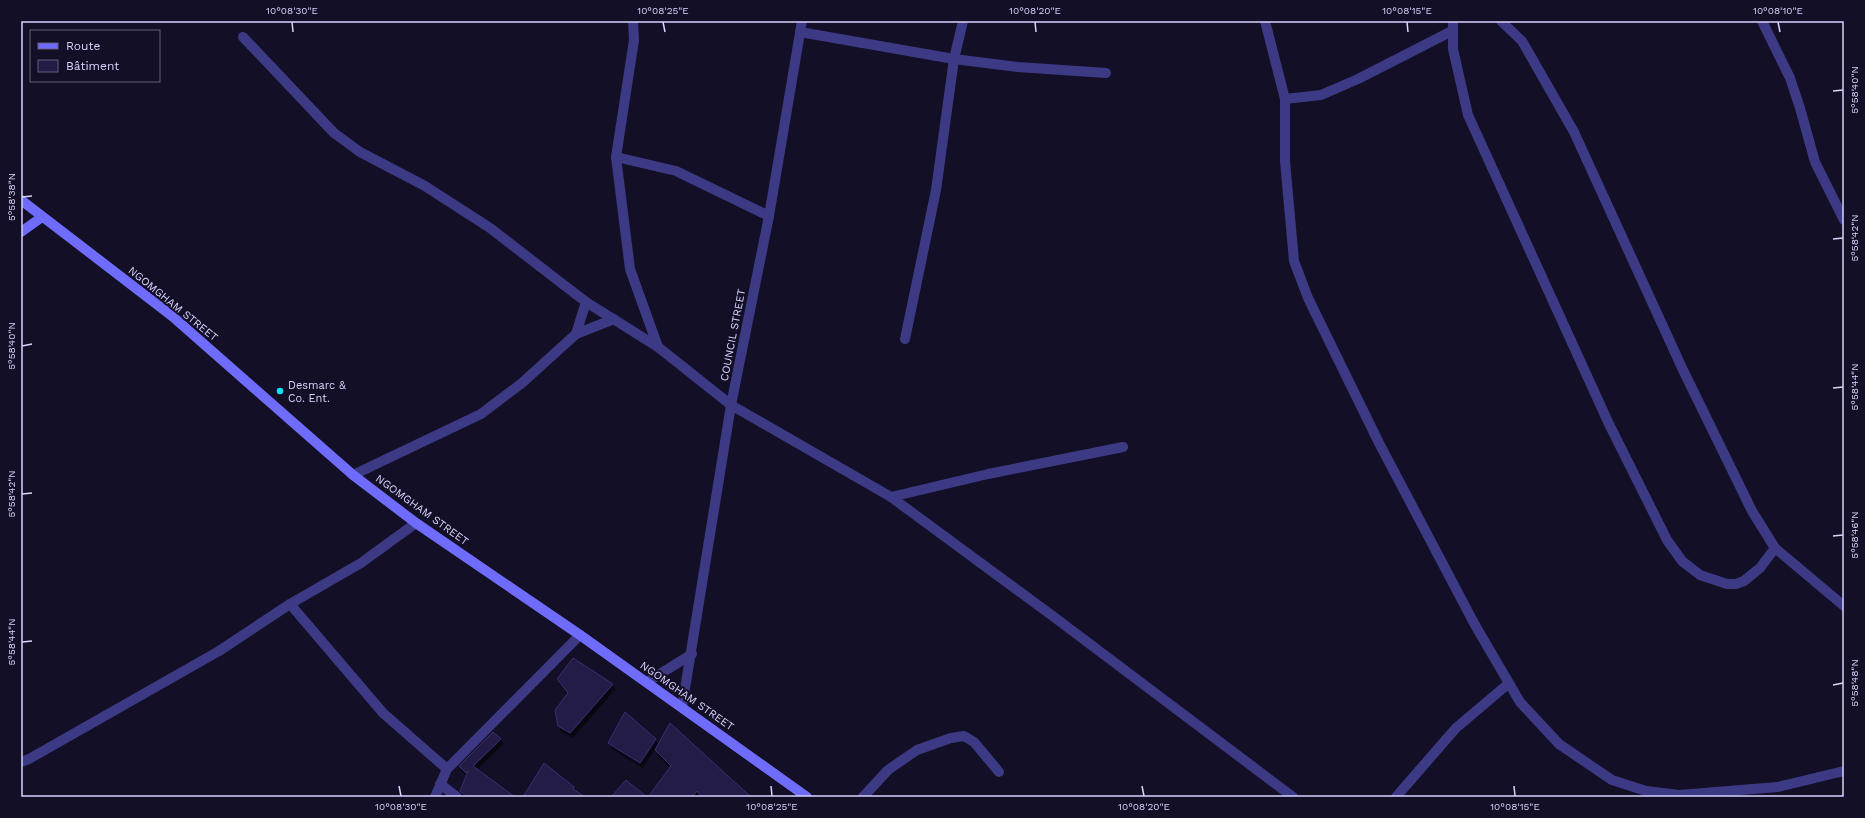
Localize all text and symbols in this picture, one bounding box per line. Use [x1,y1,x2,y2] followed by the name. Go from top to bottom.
[266,5,318,16] text: 10°08'30"E
[637,5,689,16] text: 10°08'25"E
[1009,5,1061,16] text: 10°08'20"E
[1382,5,1432,16] text: 10°08'15"E
[1753,5,1803,16] text: 10°08'10"E
[30,30,160,82] legend
[66,39,100,53] text: Route
[66,59,119,73] text: Bâtiment
[1849,66,1860,114] text: 5°58'40"N
[6,173,17,221] text: 5°58'38"N
[1849,214,1860,262] text: 5°58'42"N
[126,264,221,344] street label: NGOMGHAM STREET
[718,287,748,382] street label: COUNCIL STREET
[6,322,17,370] text: 5°58'40"N
[1849,364,1860,410] text: 5°58'44"N
[288,379,346,405] place label: Desmarc & Co. Ent.
[275,386,285,396] marker: Desmarc & Co. Ent.
[6,470,17,518] text: 5°58'42"N
[373,472,471,548] street label: NGOMGHAM STREET
[1849,511,1860,559] text: 5°58'46"N
[6,619,17,665] text: 5°58'44"N
[638,659,737,733] street label: NGOMGHAM STREET
[1849,659,1860,707] text: 5°58'48"N
[375,801,427,812] text: 10°08'30"E
[746,801,798,812] text: 10°08'25"E
[1118,801,1170,812] text: 10°08'20"E
[1490,801,1540,812] text: 10°08'15"E

